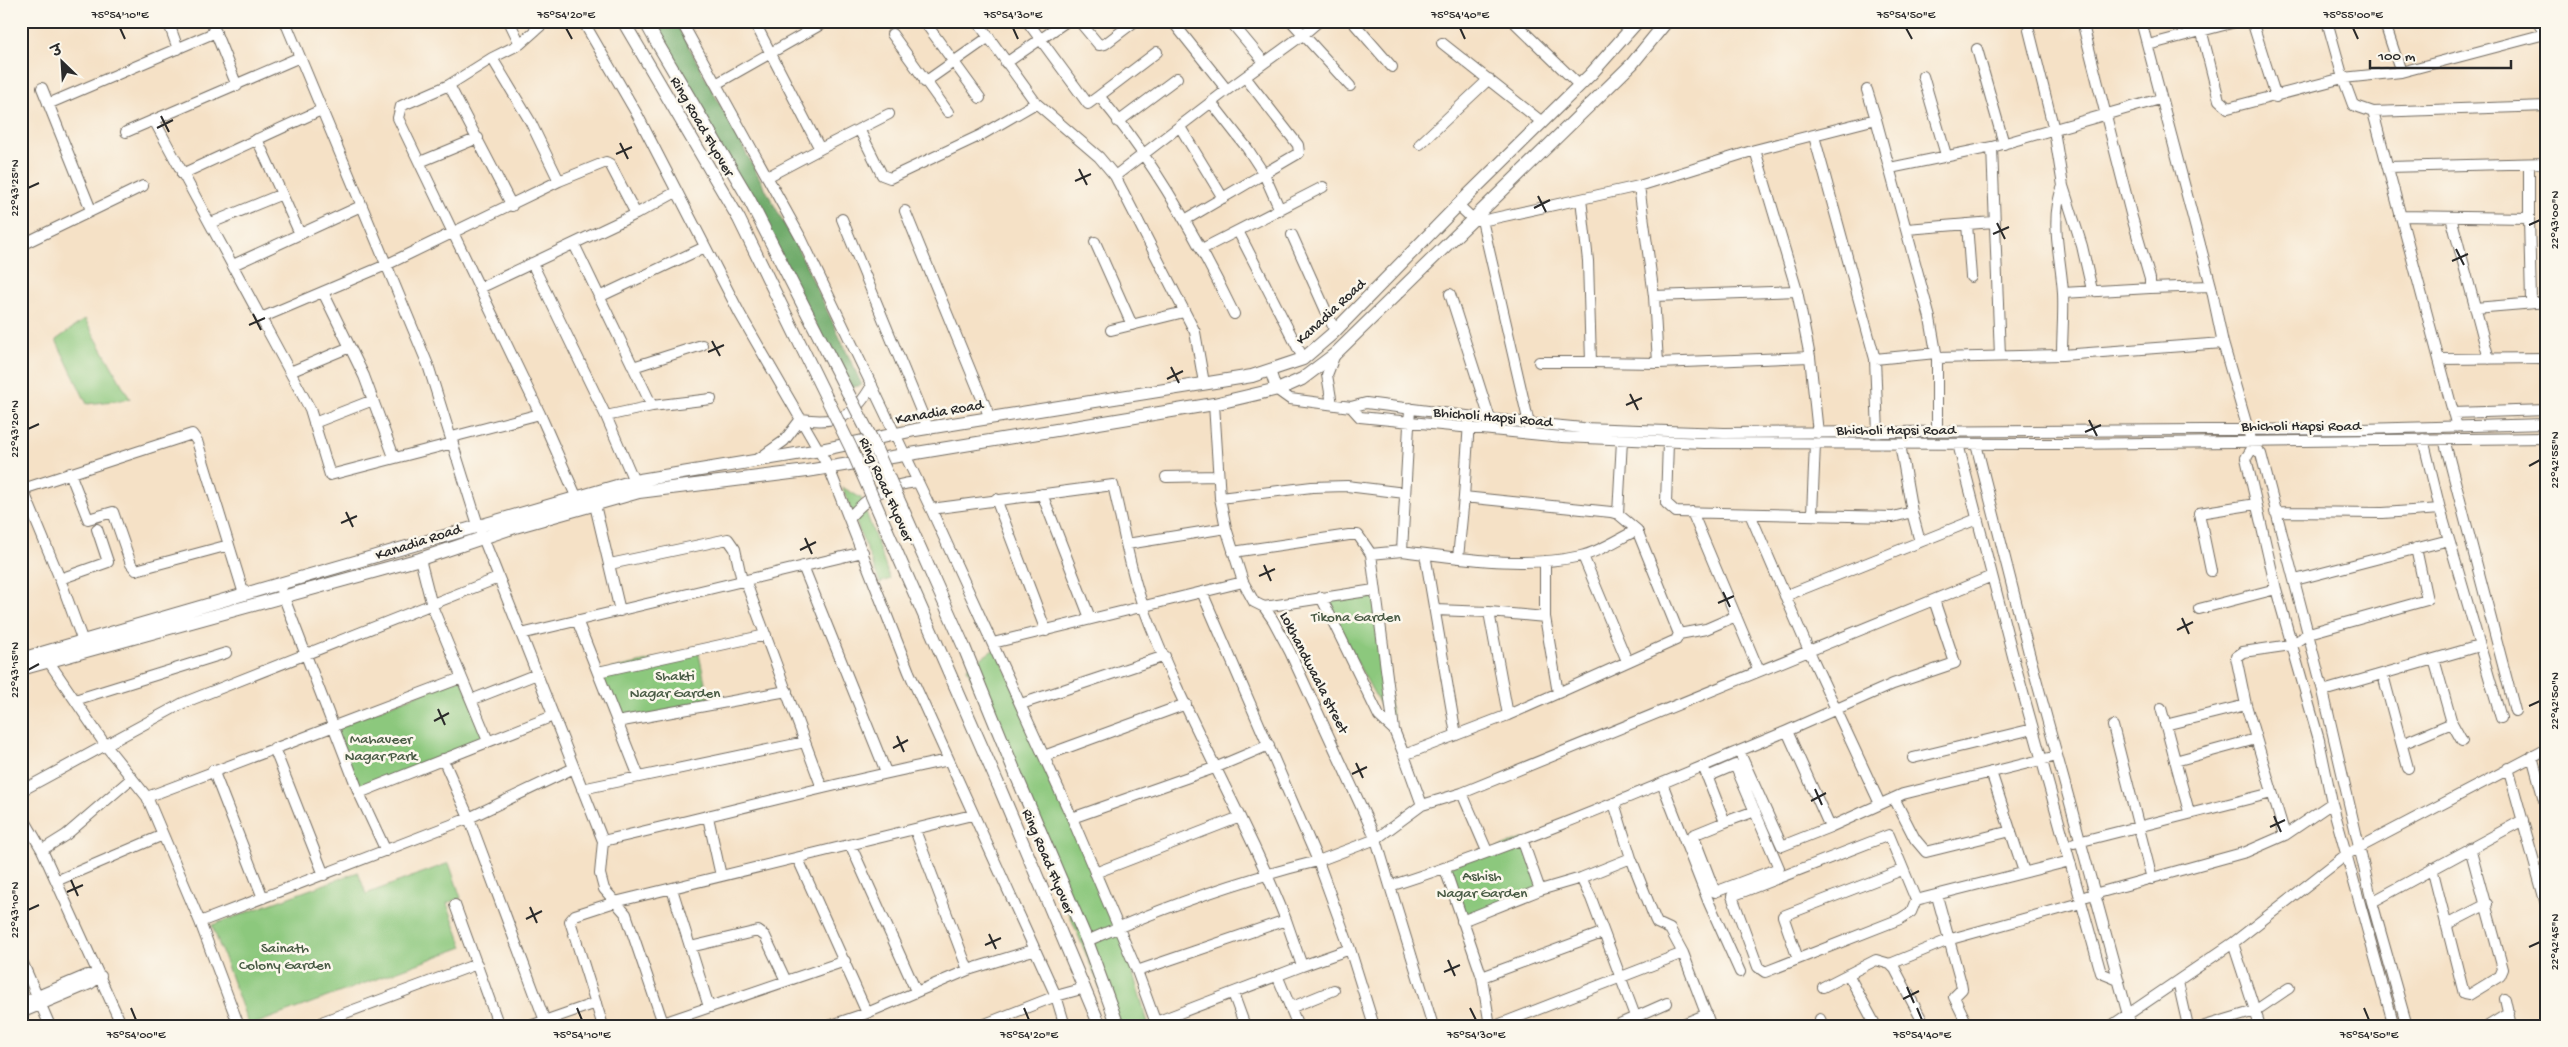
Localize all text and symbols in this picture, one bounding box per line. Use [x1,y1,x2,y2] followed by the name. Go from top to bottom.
[90,9,149,23] text: 75°54'10"E
[536,9,596,23] text: 75°54'20"E
[983,9,1043,23] text: 75°54'30"E
[1430,9,1489,23] text: 75°54'40"E
[1876,9,1936,23] text: 75°54'50"E
[2322,9,2383,23] text: 75°55'00"E
[38,38,88,88] north arrow
[2370,38,2512,70] scale bar
[48,42,67,63] text: उ
[2377,48,2416,66] text: 100 m
[665,74,738,182] street label: Ring Road Flyover
[9,159,23,217] text: 22°43'25"N
[2549,191,2563,249] text: 22°43'00"N
[1293,275,1371,349] street label: Kanadia Road
[894,396,986,430] street label: Kanadia Road
[9,400,23,458] text: 22°43'20"N
[1432,404,1554,432] street label: Bhicholi Hapsi Road
[2240,418,2362,436] street label: Bhicholi Hapsi Road
[1835,422,1957,440] street label: Bhicholi Hapsi Road
[2549,431,2563,489] text: 22°42'55"N
[854,435,917,546] street label: Ring Road Flyover
[374,520,465,565] street label: Kanadia Road
[1275,609,1353,738] street label: Lokhandwaala street
[1310,609,1401,627] park label: Tikona Garden
[9,642,23,698] text: 22°43'15"N
[630,668,720,703] park label: Shakti Nagar Garden
[2549,672,2563,730] text: 22°42'50"N
[345,731,419,766] park label: Mahaveer Nagar Park
[1017,807,1078,919] street label: Ring Road Flyover
[1437,868,1527,903] park label: Ashish Nagar Garden
[9,882,23,938] text: 22°43'10"N
[2549,914,2563,970] text: 22°42'45"N
[239,940,331,975] park label: Sainath Colony Garden
[105,1029,166,1043] text: 75°54'00"E
[552,1029,611,1043] text: 75°54'10"E
[999,1029,1059,1043] text: 75°54'20"E
[1446,1029,1506,1043] text: 75°54'30"E
[1892,1029,1951,1043] text: 75°54'40"E
[2339,1029,2399,1043] text: 75°54'50"E

